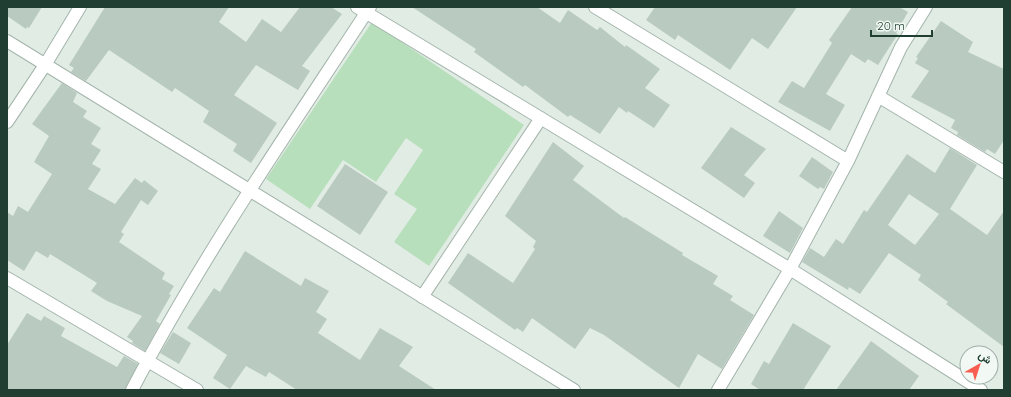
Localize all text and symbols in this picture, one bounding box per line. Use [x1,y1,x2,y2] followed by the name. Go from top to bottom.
[871,12,932,38] scale bar
[877,18,905,33] text: 20 m
[959,345,999,385] north arrow
[976,348,995,367] text: ش

